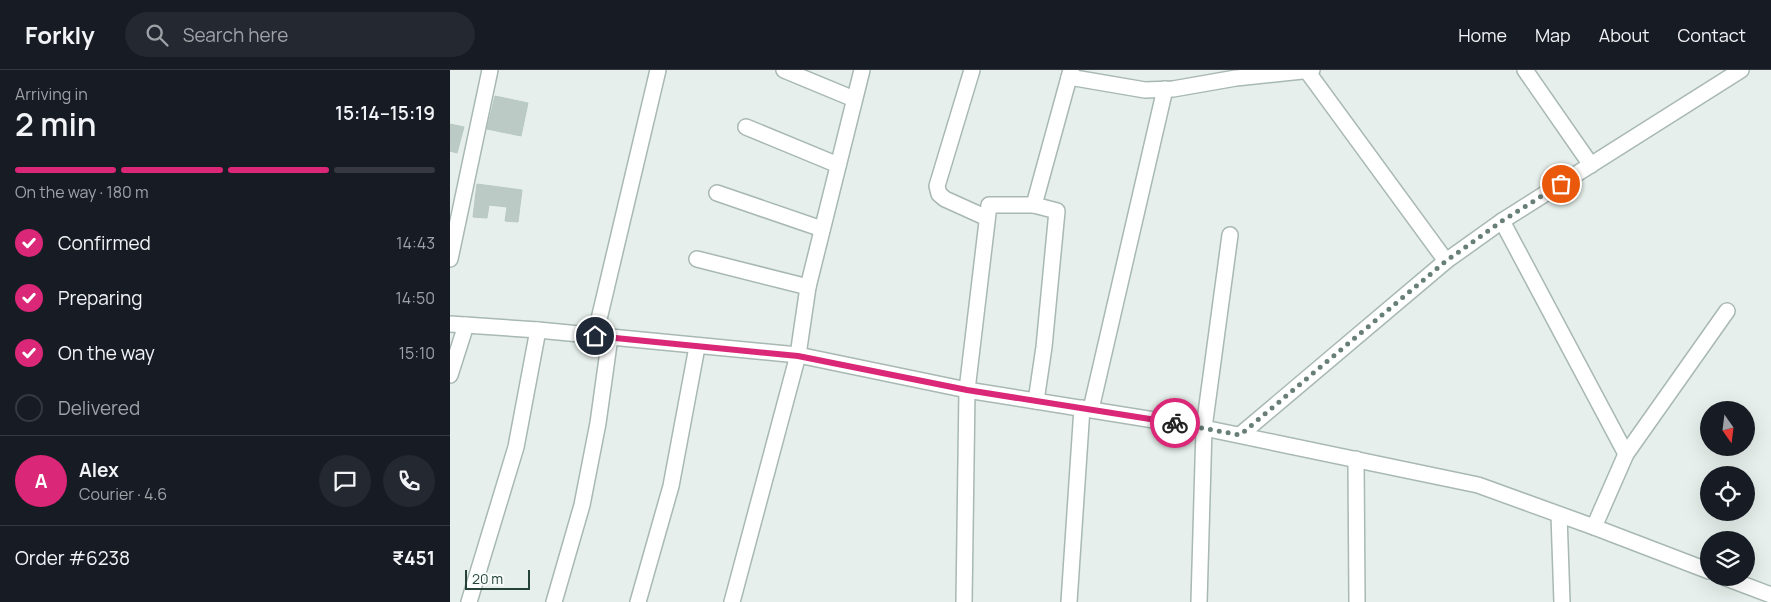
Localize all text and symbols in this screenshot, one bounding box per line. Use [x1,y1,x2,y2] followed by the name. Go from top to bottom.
[125,12,475,57] search box
[25,18,95,51] text: Forkly
[143,21,171,49] icon: search
[183,22,288,48] text: Search here
[1458,23,1507,47] text: Home
[1535,23,1571,47] text: Map
[1599,23,1649,47] text: About
[1677,23,1746,47] text: Contact
[15,83,88,105] text: Arriving in
[335,100,435,126] text: 15:14–15:19
[15,102,97,146] text: 2 min
[1540,163,1582,205] pin
[1547,170,1575,198] icon: bag
[15,181,148,203] text: On the way · 180 m
[15,229,43,257] icon: check
[58,230,151,256] text: Confirmed
[396,232,435,254] text: 14:43
[15,284,43,312] icon: check
[58,285,143,311] text: Preparing
[396,287,435,309] text: 14:50
[574,315,616,357] pin
[581,322,609,350] icon: home
[15,339,43,367] icon: check
[58,340,155,366] text: On the way
[399,342,435,364] text: 15:10
[58,395,140,421] text: Delivered
[1150,398,1200,448] courier
[1700,401,1755,456] north arrow
[1700,401,1755,586] map controls
[1161,409,1189,437] icon: bike
[319,455,371,507] button: chat
[383,455,435,507] button: phone
[79,457,119,483] text: Alex
[1700,466,1755,521] button: locate
[35,468,47,494] text: A
[79,483,167,505] text: Courier · 4.6
[1700,531,1755,586] button: layers
[15,545,130,571] text: Order #6238
[392,545,435,571] text: ₹451
[465,567,530,590] scale bar
[472,569,503,588] text: 20 m

